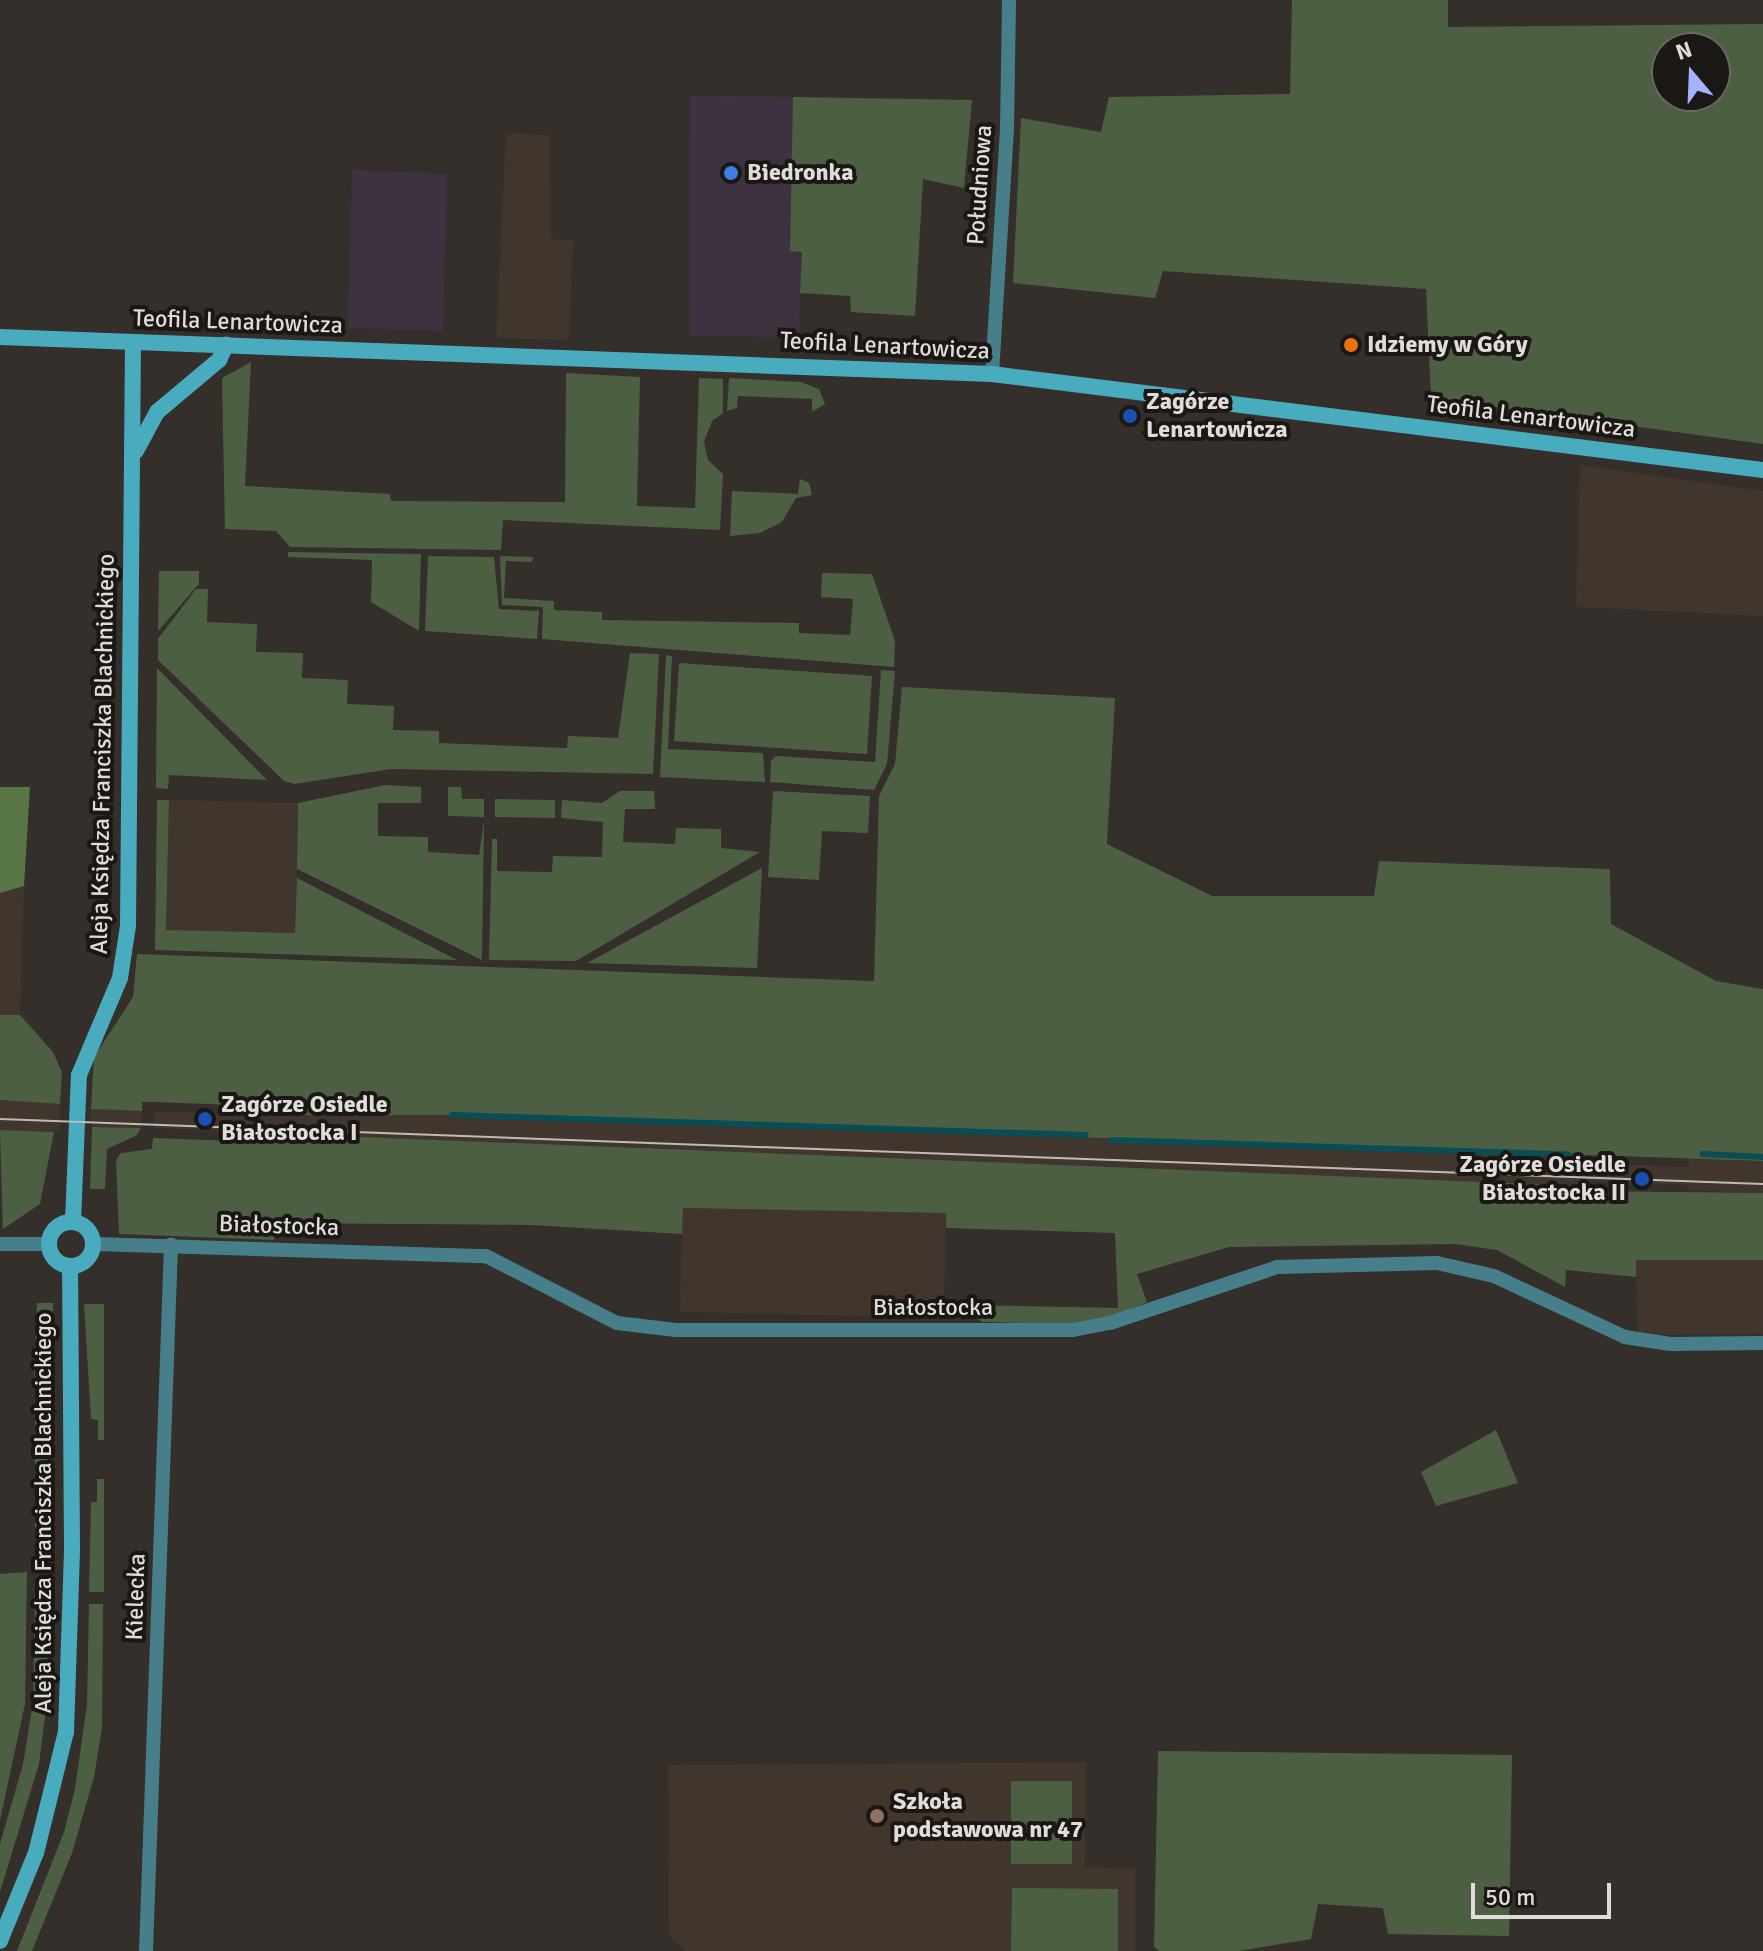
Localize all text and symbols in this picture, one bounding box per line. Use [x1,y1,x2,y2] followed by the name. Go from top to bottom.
[1651,32,1731,112] north arrow
[1672,35,1695,66] text: N
[961,124,999,246] street label: Południowa
[747,159,853,187] place label: Biedronka
[722,164,740,182] marker: Biedronka
[133,304,343,340] street label: Teofila Lenartowicza
[779,326,991,366] street label: Teofila Lenartowicza
[1367,331,1528,359] place label: Idziemy w Góry
[1342,336,1360,354] marker: Idziemy w Góry
[1146,388,1288,444] place label: Zagórze Lenartowicza
[1425,390,1637,444] street label: Teofila Lenartowicza
[1121,407,1139,425] marker: Zagórze Lenartowicza
[85,553,121,955] street label: Aleja Księdza Franciszka Blachnickiego
[221,1091,388,1147] place label: Zagórze Osiedle Białostocka I
[196,1110,214,1128] marker: Zagórze Osiedle Białostocka I
[1459,1151,1626,1207] place label: Zagórze Osiedle Białostocka II
[1633,1170,1651,1188] marker: Zagórze Osiedle Białostocka II
[218,1210,340,1242] street label: Białostocka
[873,1294,993,1322] street label: Białostocka
[30,1313,58,1713] street label: Aleja Księdza Franciszka Blachnickiego
[120,1553,152,1641] street label: Kielecka
[893,1788,1083,1844] place label: Szkoła podstawowa nr 47
[868,1807,886,1825] marker: Szkoła podstawowa nr 47
[1475,1867,1615,1917] scale bar
[1485,1882,1535,1912] text: 50 m

